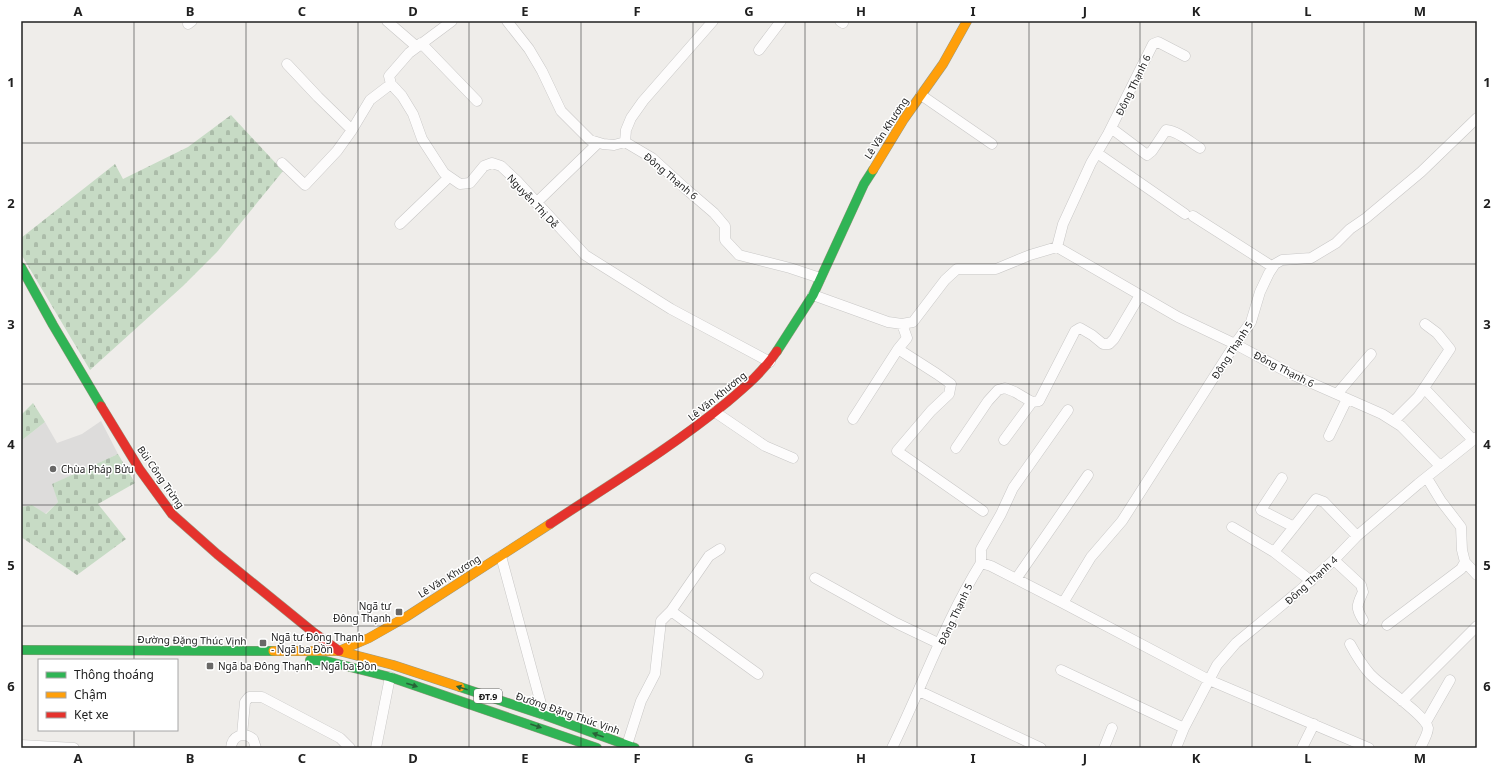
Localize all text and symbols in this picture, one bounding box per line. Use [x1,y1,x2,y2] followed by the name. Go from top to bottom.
[74,2,83,20] text: A
[186,2,194,20] text: B
[298,2,306,20] text: C
[408,2,418,20] text: D
[521,2,529,20] text: E
[633,2,641,20] text: F
[744,2,754,20] text: G
[856,2,866,20] text: H
[970,2,976,20] text: I
[1082,2,1087,20] text: J
[1192,2,1201,20] text: K
[1304,2,1312,20] text: L
[1414,2,1426,20] text: M
[1112,52,1154,118] street label: Đông Thạnh 6
[7,73,15,91] text: 1
[1483,73,1491,91] text: 1
[861,94,911,162] street label: Lê Văn Khương
[641,149,701,203] street label: Đông Thạnh 6
[504,171,562,231] street label: Nguyễn Thị Dễ
[7,194,15,212] text: 2
[1483,194,1491,212] text: 2
[7,315,15,333] text: 3
[1483,315,1491,333] text: 3
[1208,318,1256,382] street label: Đông Thạnh 5
[1251,348,1317,390] street label: Đông Thạnh 6
[685,368,749,424] street label: Lê Văn Khương
[7,435,15,453] text: 4
[1483,435,1491,453] text: 4
[134,443,188,511] street label: Bùi Công Trừng
[61,462,134,476] place label: Chùa Pháp Bửu
[48,464,58,474] marker: Chùa Pháp Bửu
[415,551,483,601] street label: Lê Văn Khương
[1282,552,1341,607] street label: Đông Thạnh 4
[7,556,15,574] text: 5
[1483,556,1491,574] text: 5
[935,581,975,647] street label: Đông Thạnh 5
[333,599,392,625] place label: Ngã tư Đông Thạnh
[394,607,404,617] marker: Ngã tư Đông Thạnh
[271,630,364,656] place label: Ngã tư Đông Thạnh - Ngã ba Đồn
[137,632,247,648] street label: Đường Đặng Thúc Vịnh
[258,638,268,648] marker: Ngã tư Đông Thạnh - Ngã ba Đồn
[38,659,178,731] legend
[218,659,377,673] place label: Ngã ba Đông Thạnh - Ngã ba Đồn
[205,661,215,671] marker: Ngã ba Đông Thạnh - Ngã ba Đồn
[74,666,154,683] text: Thông thoáng
[7,677,15,695] text: 6
[1483,677,1491,695] text: 6
[407,682,419,688] one-way arrow
[456,685,468,691] one-way arrow
[74,686,107,703] text: Chậm
[474,689,502,703] road number: ĐT.9
[514,689,622,737] street label: Đường Đặng Thúc Vịnh
[74,706,109,723] text: Kẹt xe
[530,723,542,729] one-way arrow
[592,731,604,737] one-way arrow
[74,749,83,767] text: A
[186,749,194,767] text: B
[298,749,306,767] text: C
[408,749,418,767] text: D
[521,749,529,767] text: E
[633,749,641,767] text: F
[744,749,754,767] text: G
[856,749,866,767] text: H
[970,749,976,767] text: I
[1082,749,1087,767] text: J
[1192,749,1201,767] text: K
[1304,749,1312,767] text: L
[1414,749,1426,767] text: M

